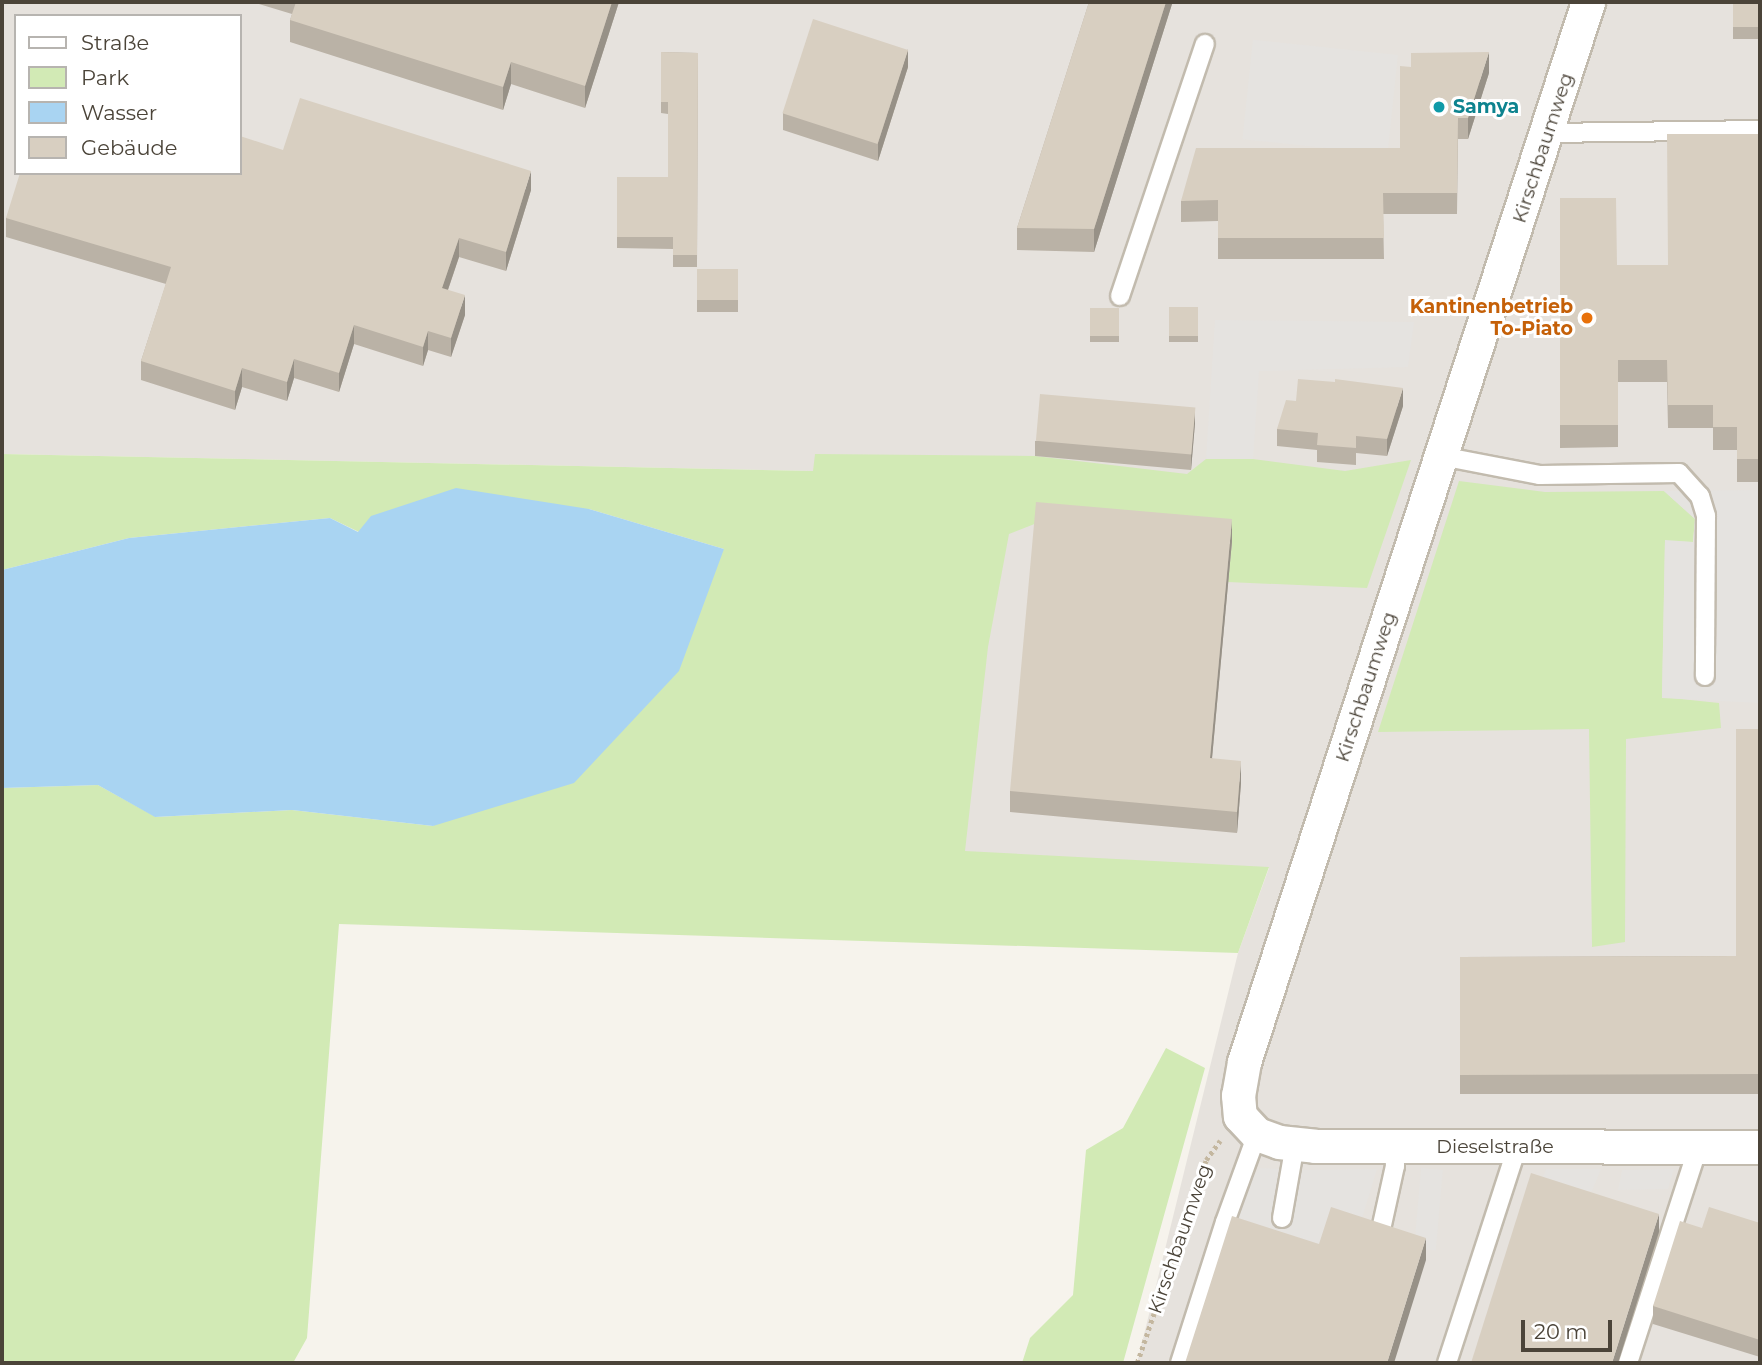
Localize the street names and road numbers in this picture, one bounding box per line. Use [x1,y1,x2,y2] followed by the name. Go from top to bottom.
[1508,70,1578,226] street label: Kirschbaumweg
[1331,609,1401,765] street label: Kirschbaumweg
[1436,1136,1554,1158] street label: Dieselstraße
[1144,1161,1216,1317] street label: Kirschbaumweg

